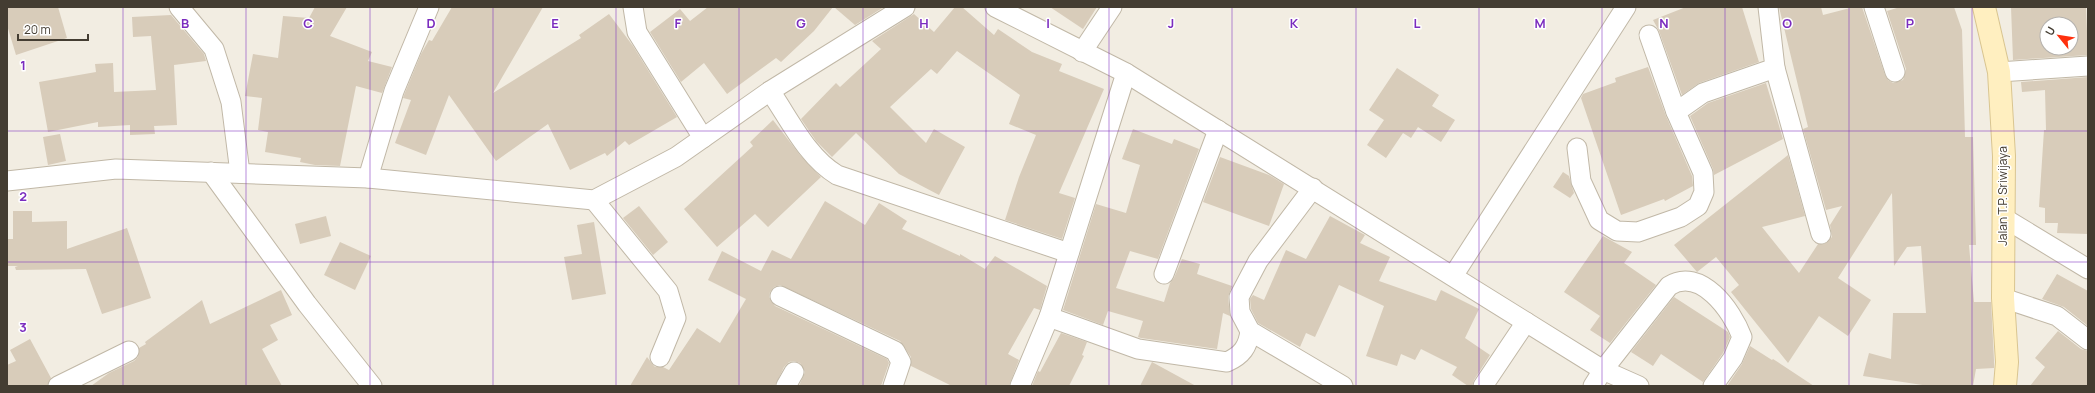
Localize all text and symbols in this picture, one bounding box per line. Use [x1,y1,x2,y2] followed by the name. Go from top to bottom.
[181,14,189,32] text: B
[303,14,313,32] text: C
[426,14,436,32] text: D
[551,14,559,32] text: E
[675,14,682,32] text: F
[796,14,806,32] text: G
[919,14,929,32] text: H
[1046,14,1050,32] text: I
[1168,14,1174,32] text: J
[1290,14,1299,32] text: K
[1414,14,1421,32] text: L
[1534,14,1546,32] text: M
[1659,14,1669,32] text: N
[1782,14,1792,32] text: O
[1906,14,1914,32] text: P
[18,16,88,42] scale bar
[2039,16,2079,56] north arrow
[24,21,51,38] text: 20 m
[2041,24,2058,38] text: U
[20,56,26,74] text: 1
[1994,146,2011,246] street label: Jalan T.P. Sriwijaya
[19,187,27,205] text: 2
[19,318,27,336] text: 3

